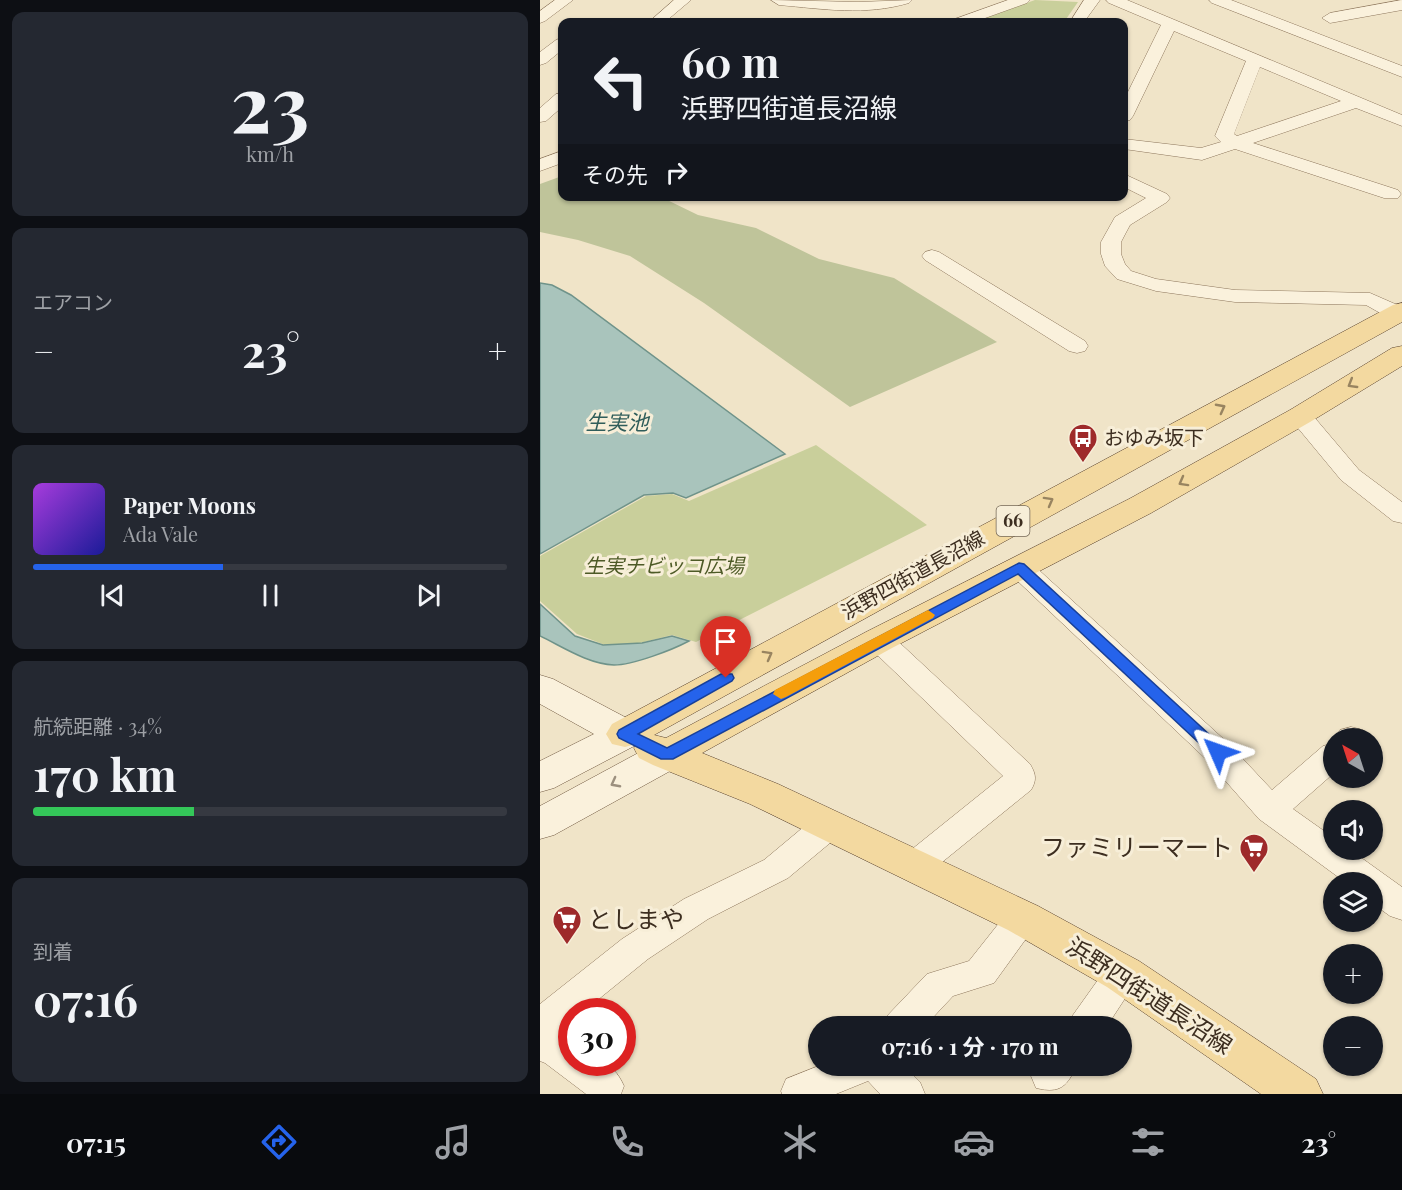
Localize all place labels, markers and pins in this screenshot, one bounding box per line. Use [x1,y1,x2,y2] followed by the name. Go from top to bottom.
[1067,422,1099,464] bus stop icon: おゆみ坂下
[1104,423,1204,450] place label: おゆみ坂下
[700,616,751,678] pin
[1041,830,1233,862] place label: ファミリーマート
[1238,832,1270,874] supermarket icon: ファミリーマート
[588,902,684,934] place label: としまや
[551,904,583,946] supermarket icon: としまや

